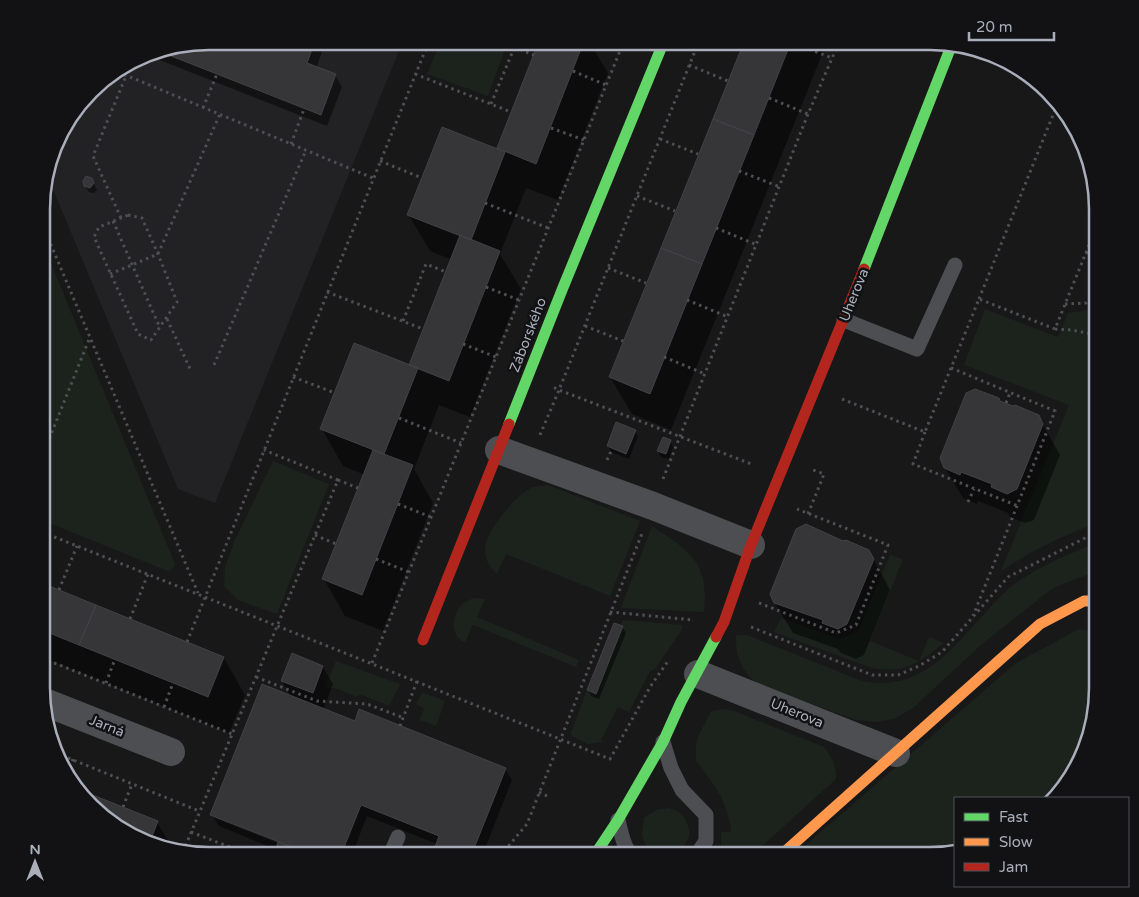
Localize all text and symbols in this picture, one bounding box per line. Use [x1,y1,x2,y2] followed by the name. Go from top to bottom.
[969,10,1054,42] scale bar
[976,18,1013,36] text: 20 m
[836,266,872,324] street label: Uherova
[506,295,550,375] street label: Záborského
[768,695,826,731] street label: Uherova
[87,711,127,741] street label: Jarná
[954,797,1129,887] legend
[999,808,1029,826] text: Fast
[999,833,1033,851] text: Slow
[10,837,60,887] north arrow
[29,841,41,858] text: N
[999,858,1028,876] text: Jam

